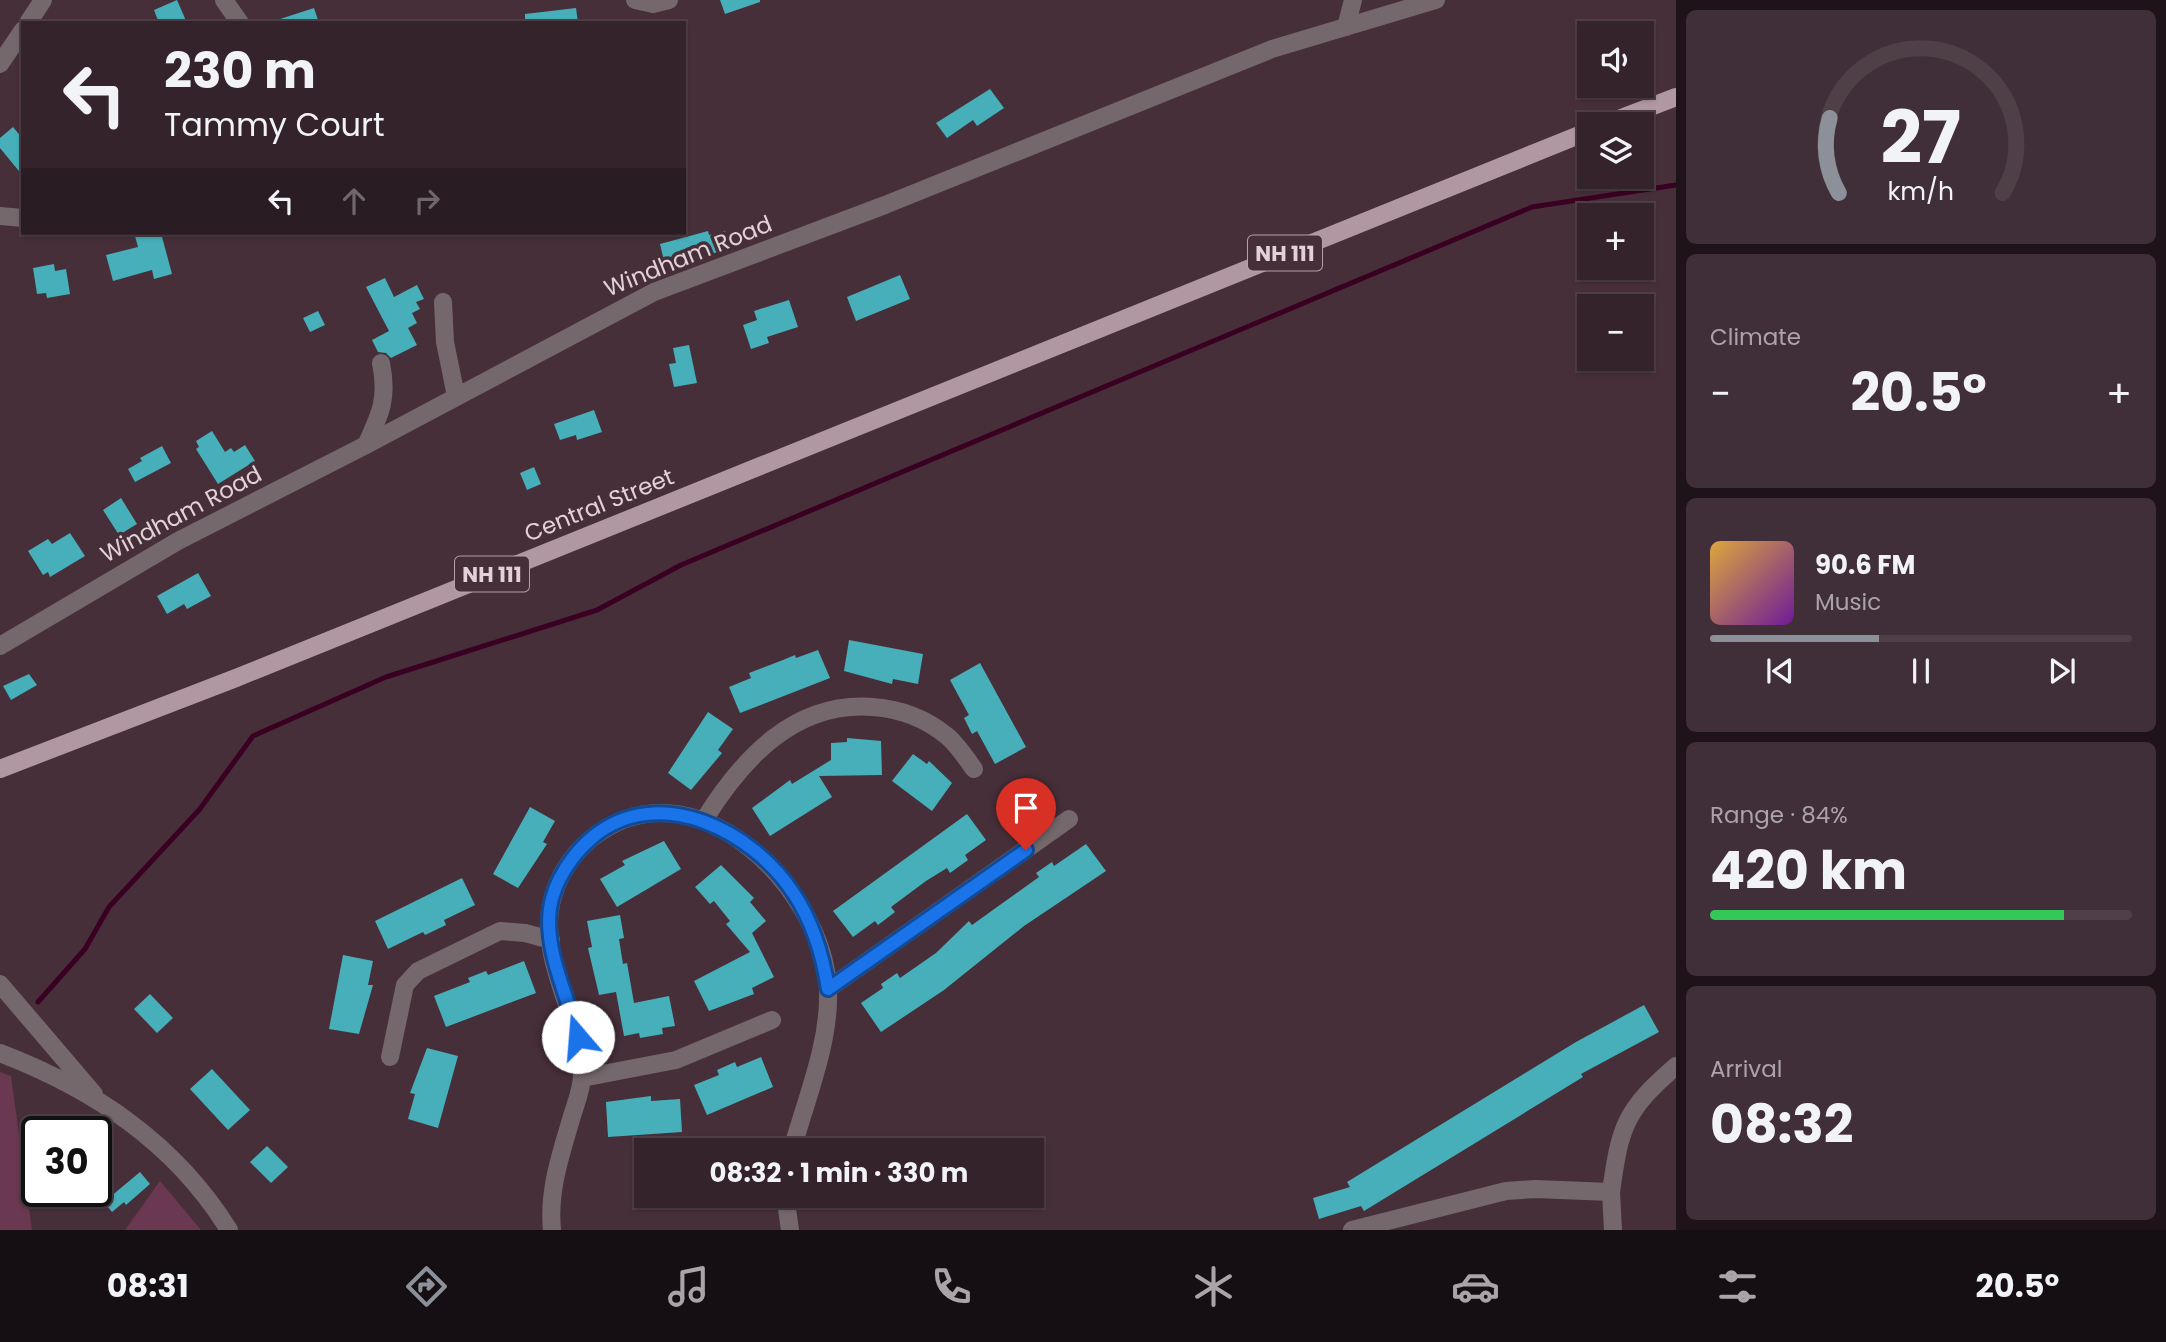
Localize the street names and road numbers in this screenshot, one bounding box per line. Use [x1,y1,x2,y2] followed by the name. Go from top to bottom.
[599,208,777,304] street label: Windham Road
[1248,236,1322,270] road number: NH 111
[95,458,267,570] street label: Windham Road
[520,460,678,550] street label: Central Street
[455,556,529,592] road number: NH 111

